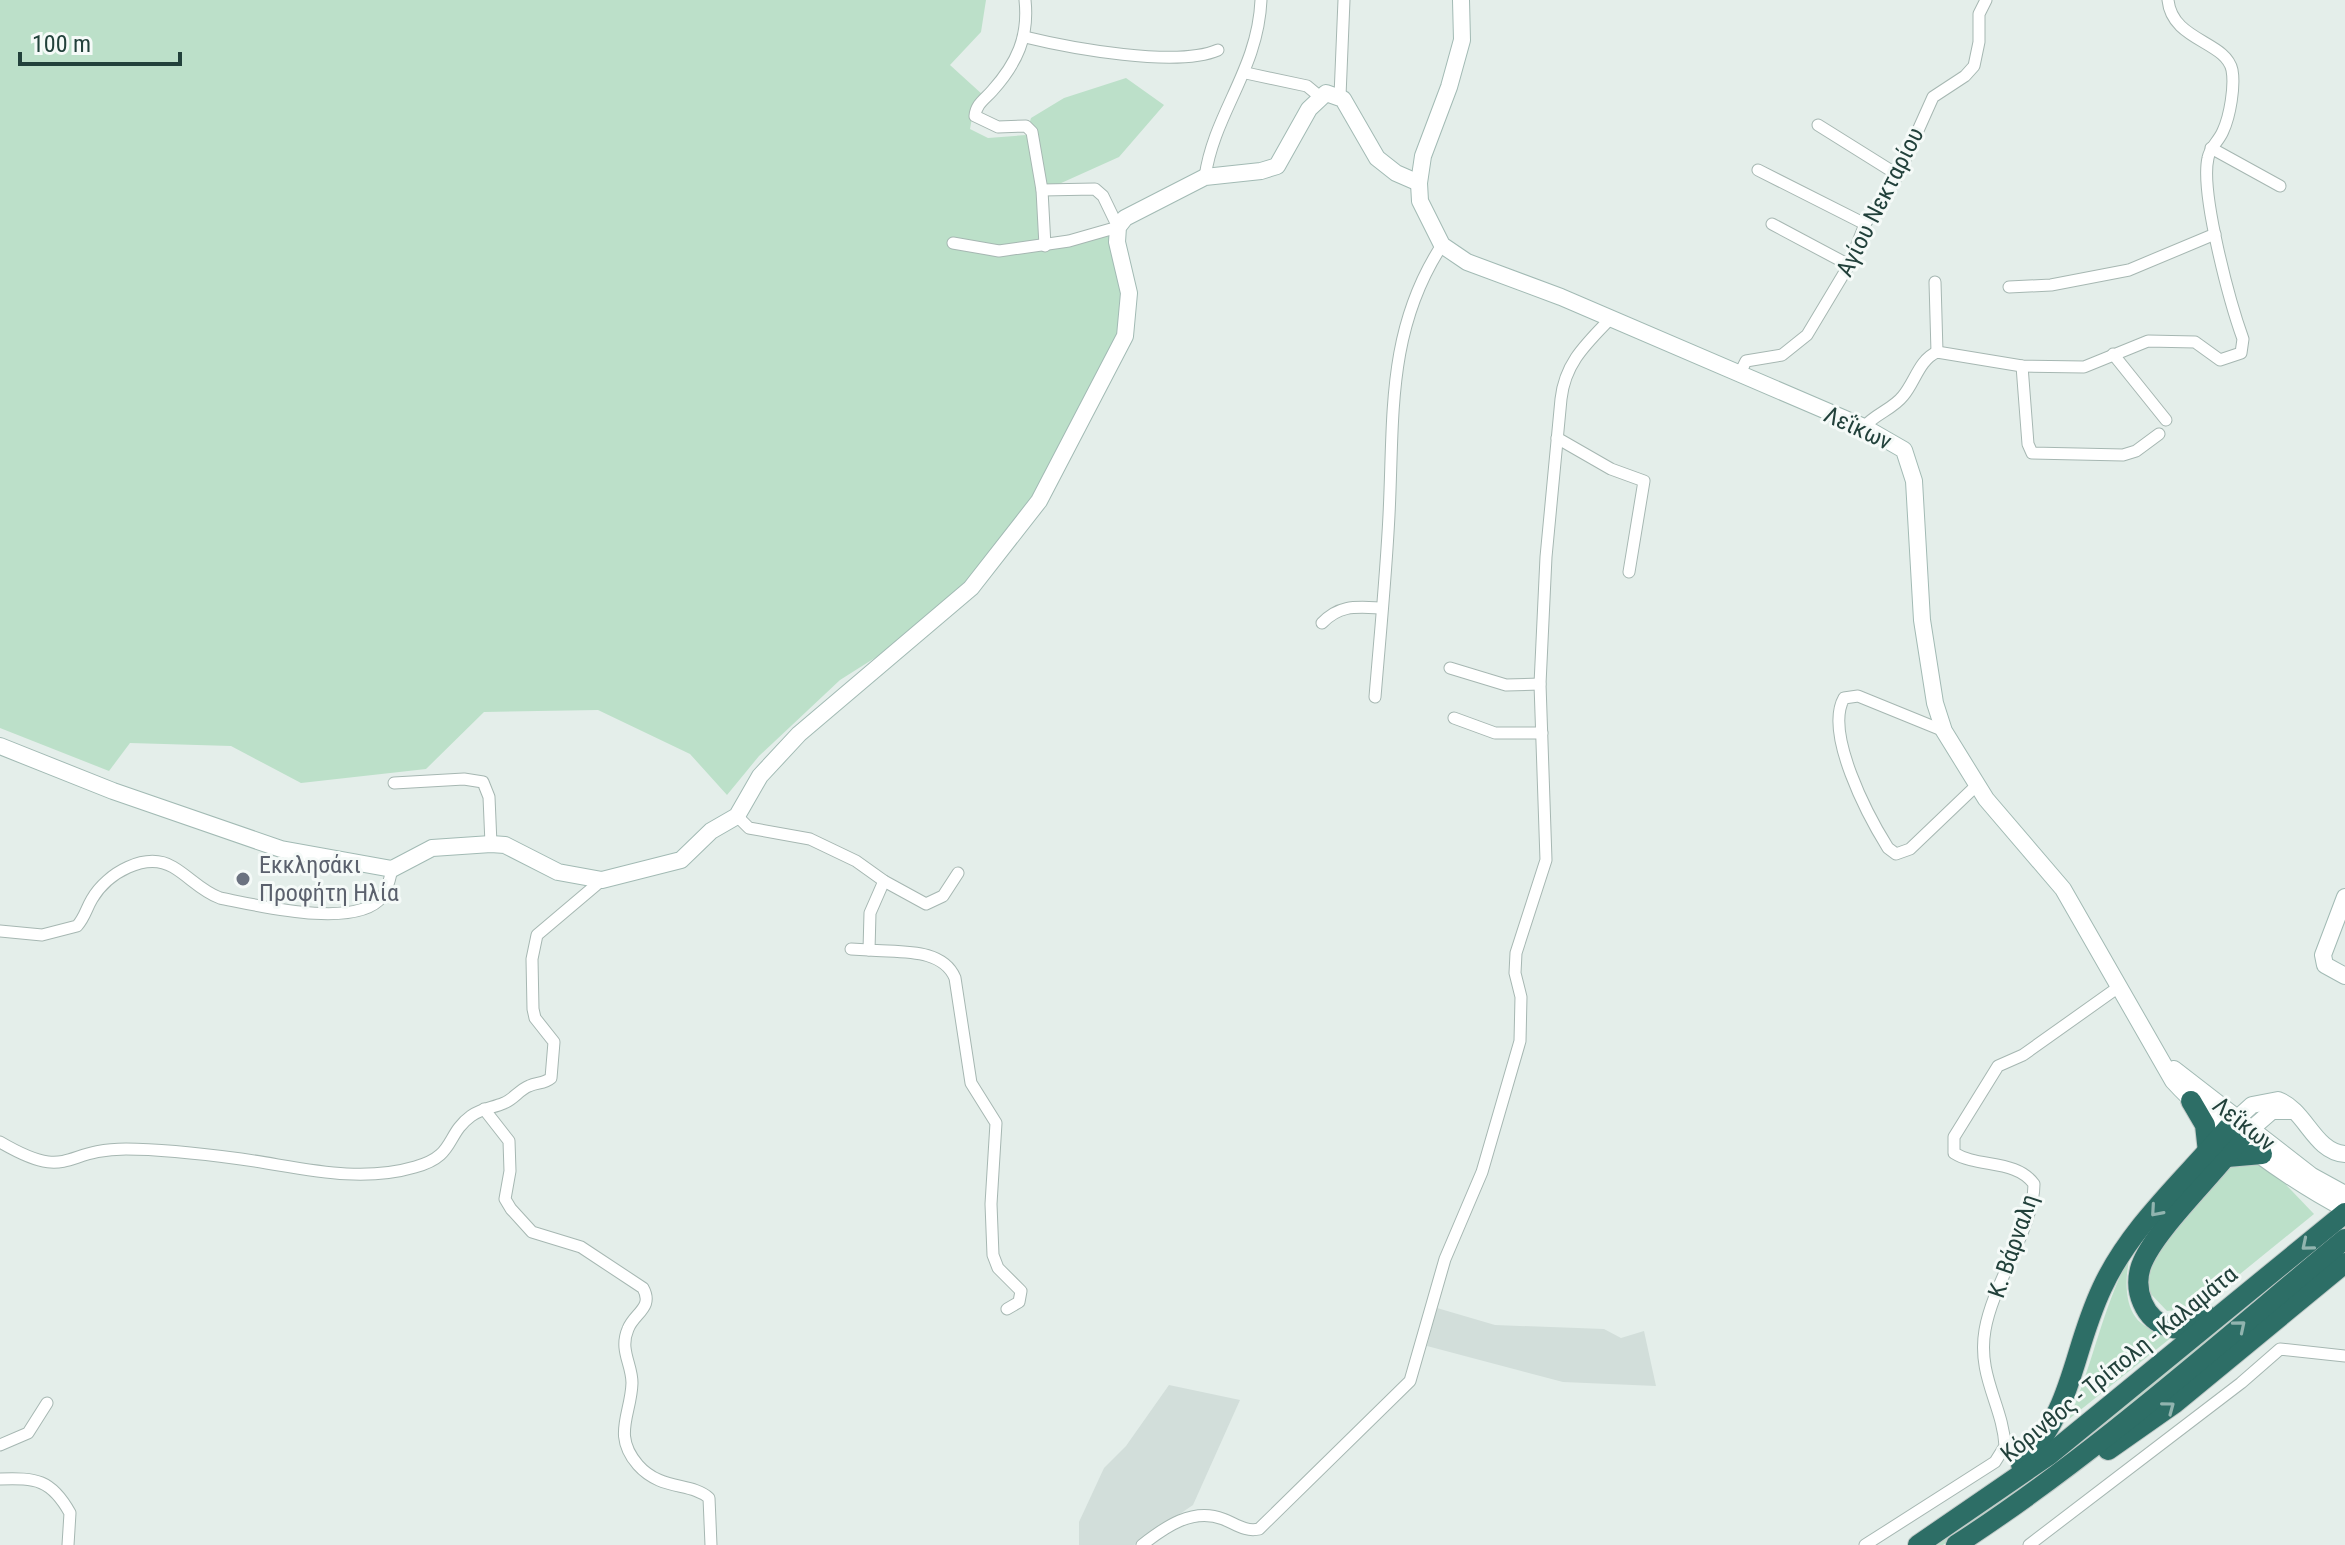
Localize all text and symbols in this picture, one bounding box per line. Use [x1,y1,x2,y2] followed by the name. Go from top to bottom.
[20,16,180,66] scale bar
[32,30,91,58] text: 100 m
[1830,123,1930,281] street label: Αγίου Νεκταρίου
[1820,400,1896,456] street label: Λεΐκων
[259,851,399,907] place label: Εκκλησάκι Προφήτη Ηλία
[234,870,252,888] marker: Εκκλησάκι Προφήτη Ηλία
[2207,1091,2281,1157] street label: Λεΐκων
[1982,1191,2044,1301] street label: Κ. Βάρναλη
[2152,1201,2166,1216] one-way arrow
[2302,1235,2317,1250] one-way arrow
[1995,1260,2243,1468] street label: Κόρινθος - Τρίπολη - Καλαμάτα
[2231,1321,2246,1335] one-way arrow
[2160,1402,2174,1417] one-way arrow

